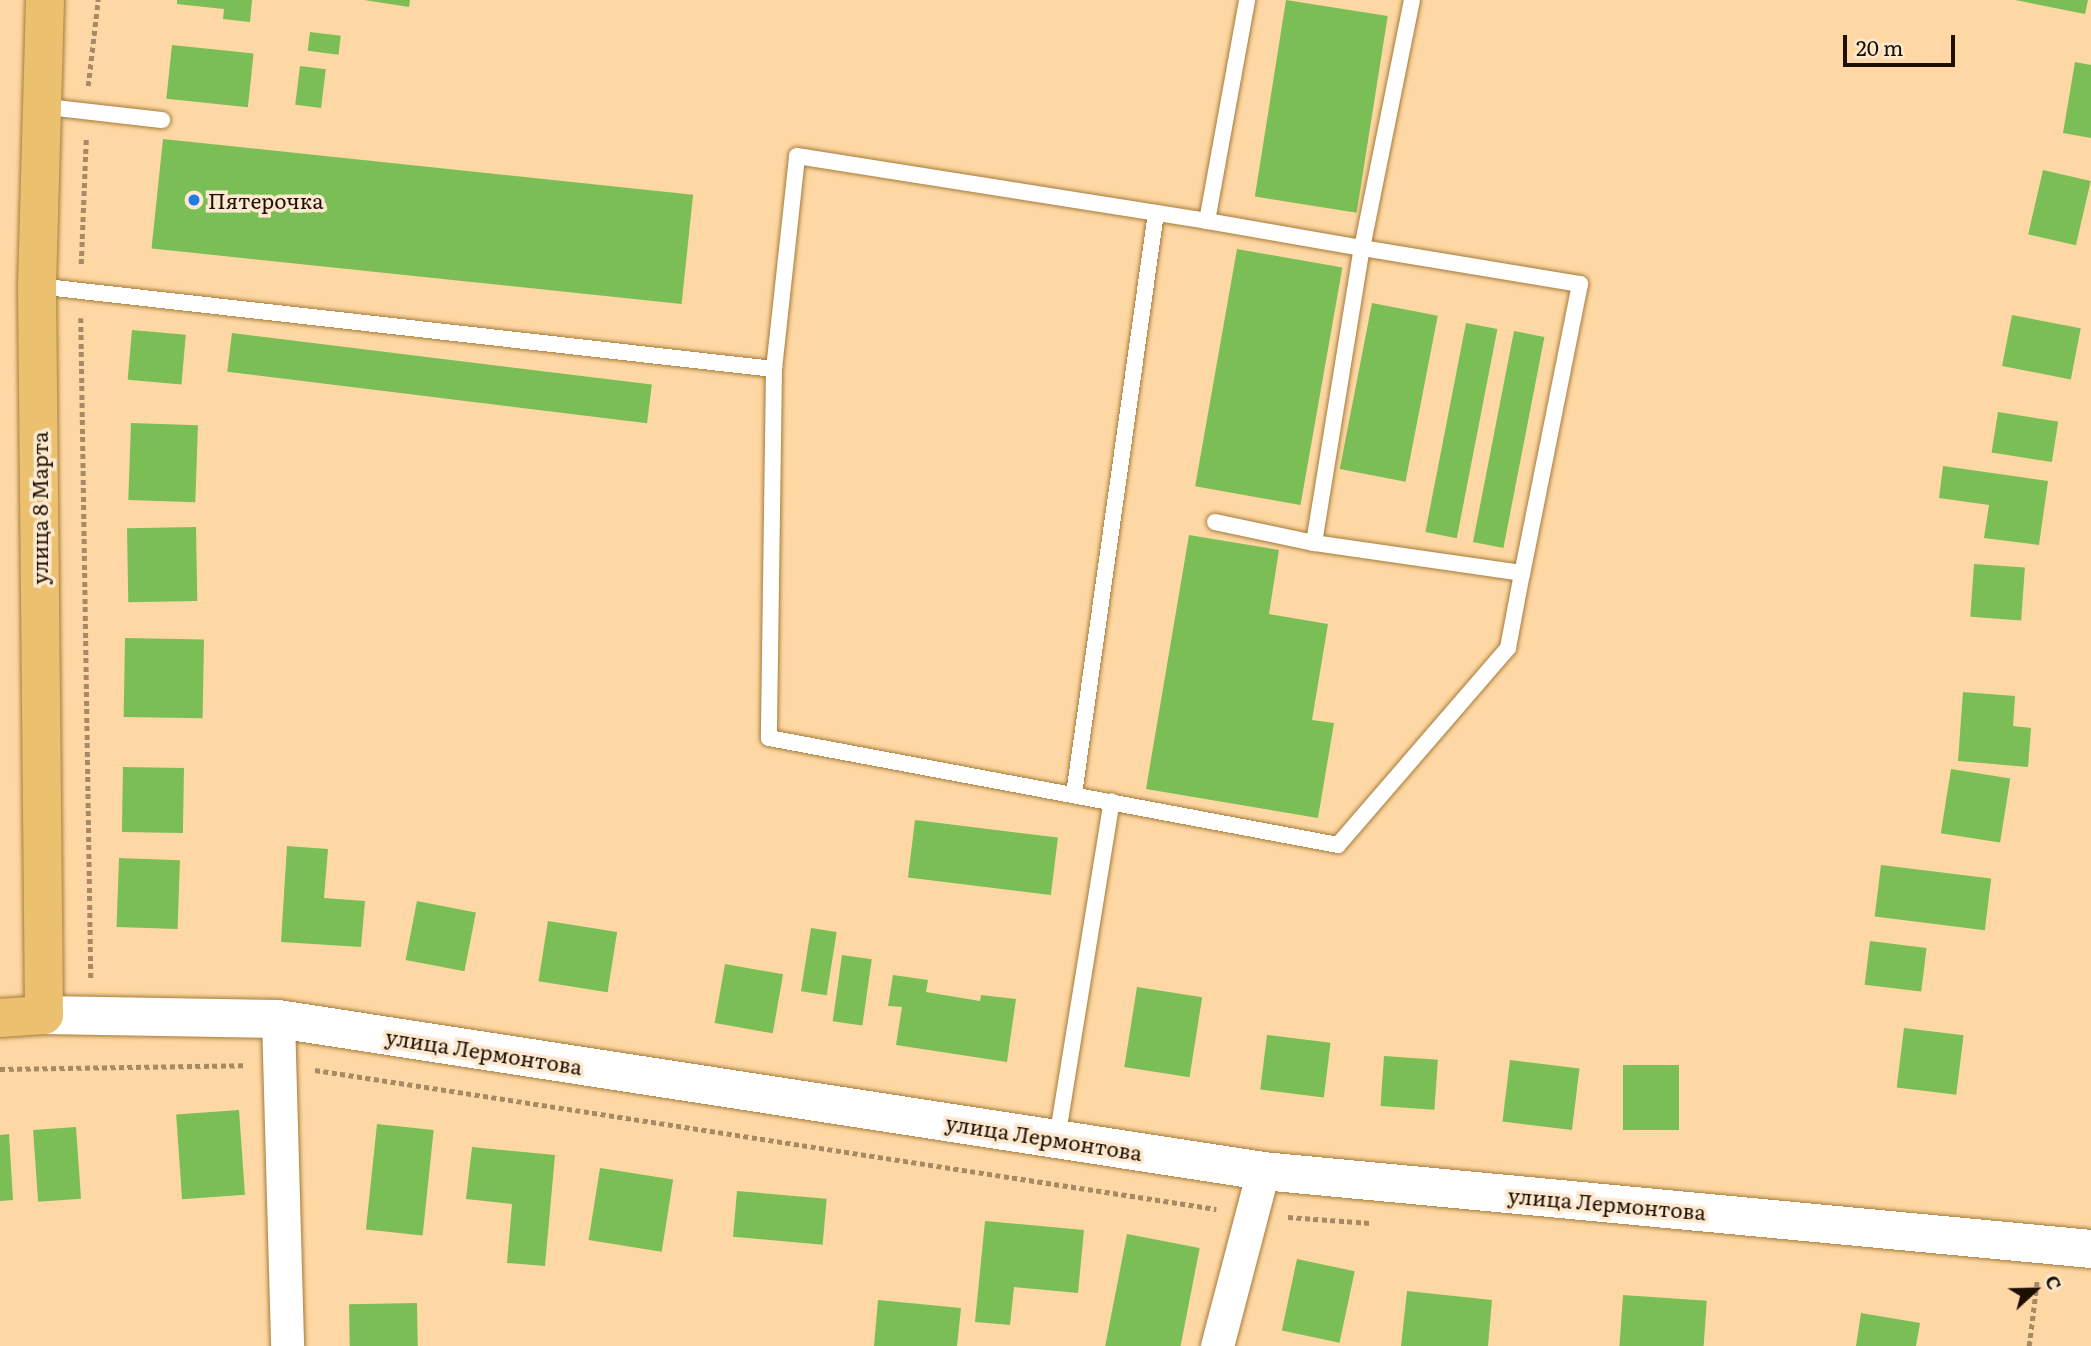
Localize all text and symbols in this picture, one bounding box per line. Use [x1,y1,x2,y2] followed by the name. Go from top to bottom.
[1846,21,1958,65] scale bar
[1856,31,1903,62] text: 20 m
[208,187,324,213] place label: Пятерочка
[186,192,202,208] marker: Пятерочка
[26,431,52,585] street label: улица 8 Марта
[384,1023,584,1079] street label: улица Лермонтова
[944,1109,1144,1165] street label: улица Лермонтова
[1507,1182,1707,1224] street label: улица Лермонтова
[2000,1255,2070,1325] north arrow
[2039,1271,2070,1294] text: С

